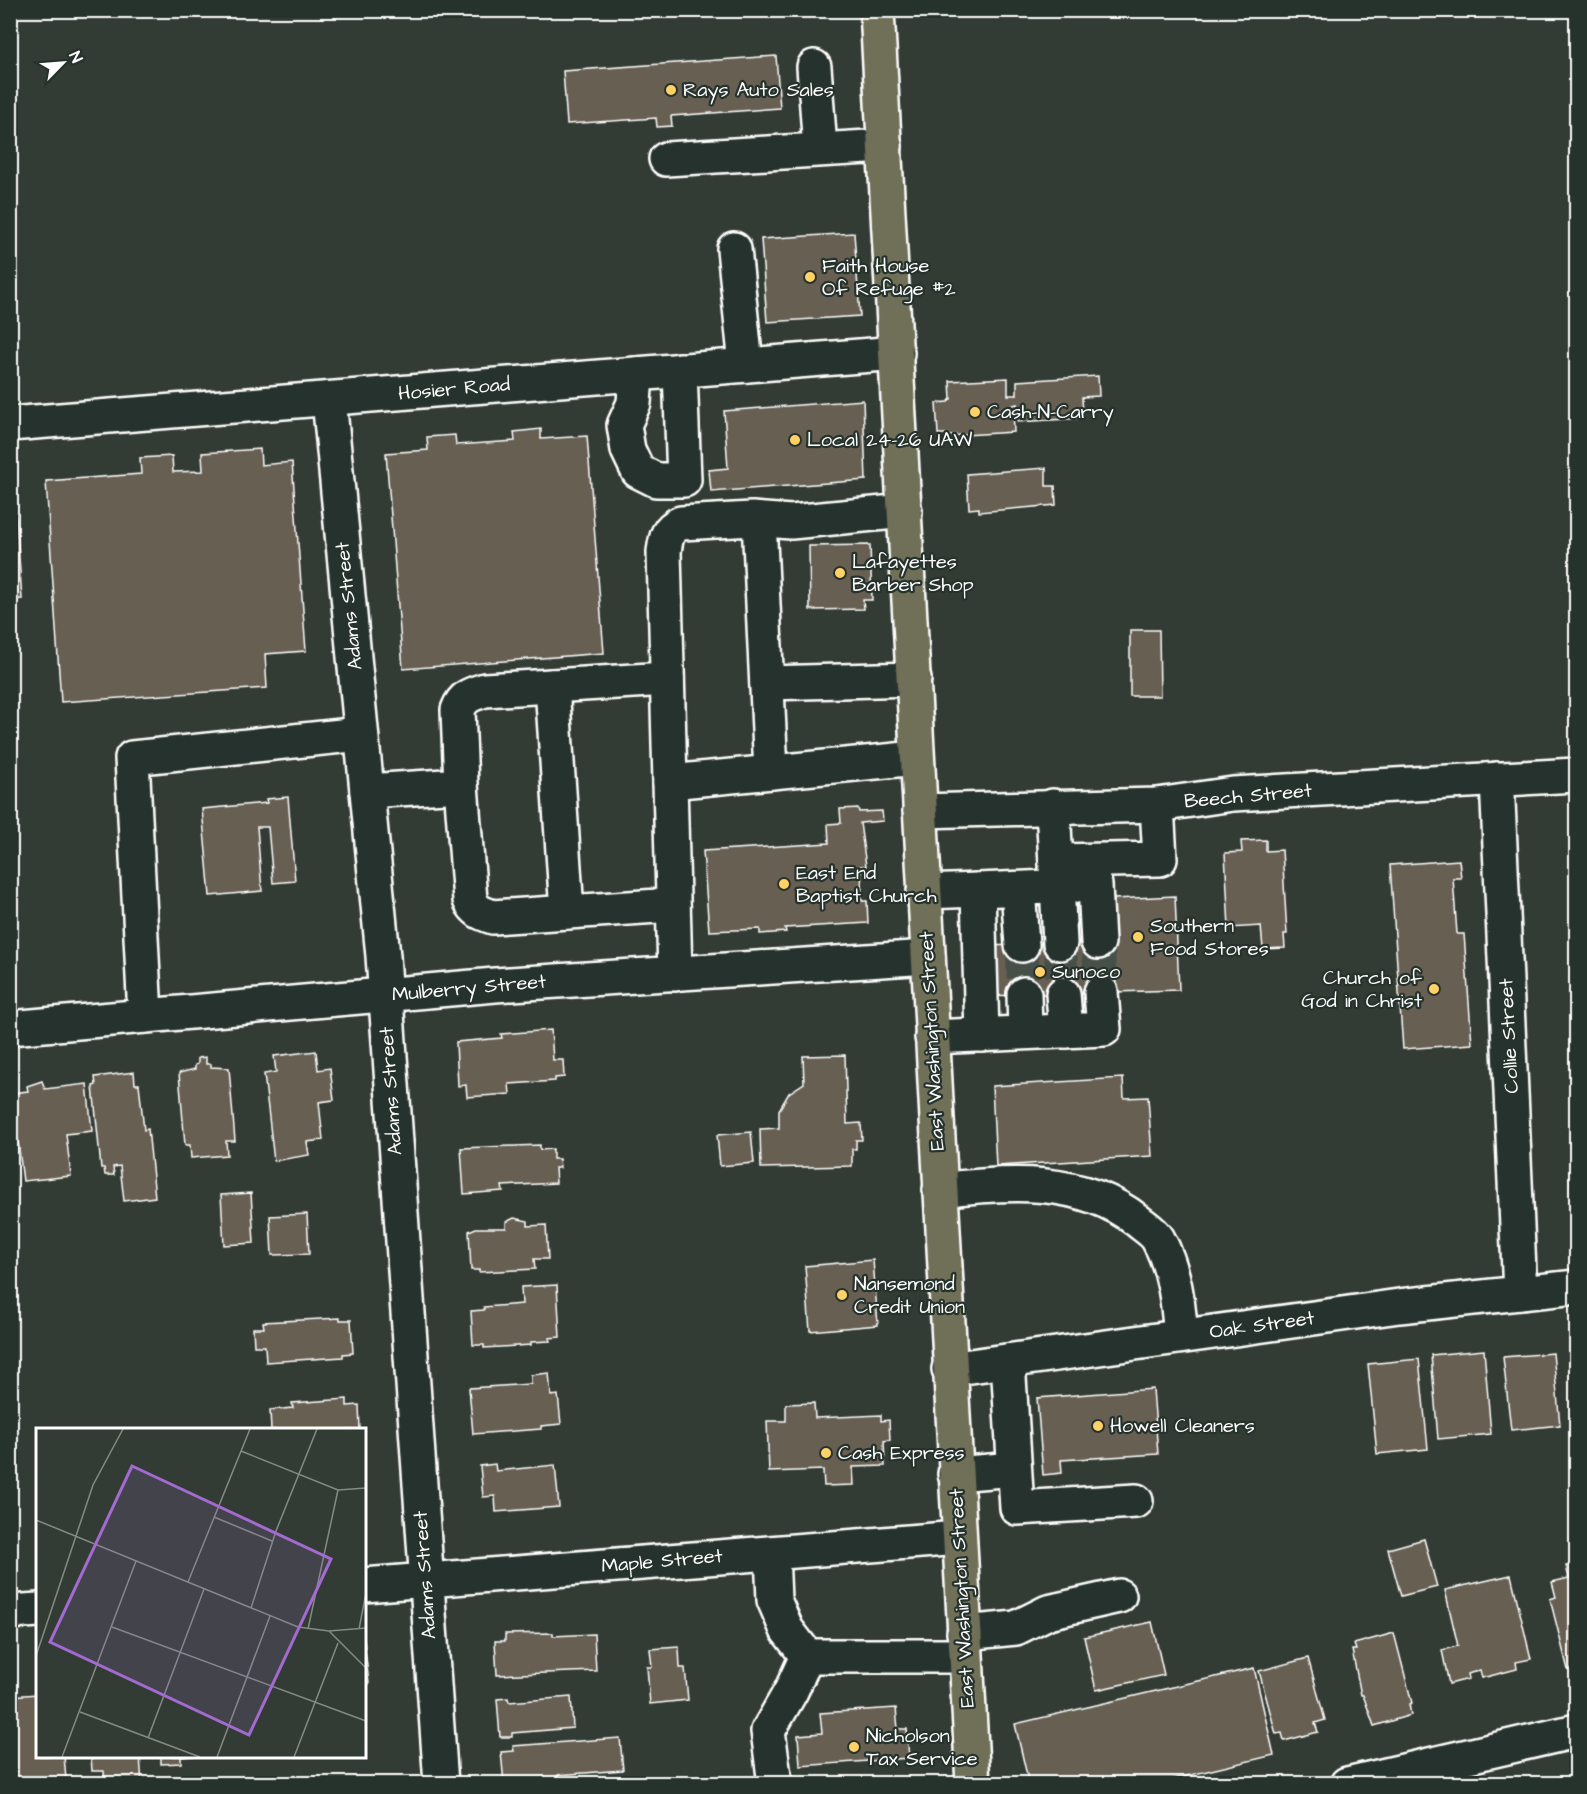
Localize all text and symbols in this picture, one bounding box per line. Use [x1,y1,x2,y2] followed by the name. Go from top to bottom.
[33,33,93,93] north arrow
[64,48,88,66] text: N
[683,76,834,105] place label: Rays Auto Sales
[664,83,678,97] marker: Rays Auto Sales
[822,252,956,304] place label: Faith House Of Refuge #2
[803,270,817,284] marker: Faith House Of Refuge #2
[397,370,511,408] street label: Hosier Road
[987,398,1114,427] place label: Cash-N-Carry
[968,405,982,419] marker: Cash-N-Carry
[807,426,972,454] place label: Local 24-26 UAW
[788,433,802,447] marker: Local 24-26 UAW
[328,541,370,671] street label: Adams Street
[852,548,974,599] place label: Lafayettes Barber Shop
[833,566,847,580] marker: Lafayettes Barber Shop
[1183,776,1313,816] street label: Beech Street
[796,859,937,910] place label: East End Baptist Church
[777,877,791,891] marker: East End Baptist Church
[1150,912,1269,963] place label: Southern Food Stores
[1131,930,1145,944] marker: Southern Food Stores
[912,931,953,1151] street label: East Washington Street
[1052,958,1120,986] place label: Sunoco
[1301,964,1422,1015] place label: Church of God in Christ
[1033,965,1047,979] marker: Sunoco
[391,967,547,1010] street label: Mulberry Street
[1492,978,1526,1094] street label: Collie Street
[1427,982,1441,996] marker: Church of God in Christ
[373,1026,409,1156] street label: Adams Street
[854,1270,965,1321] place label: Nansemond Credit Union
[835,1288,849,1302] marker: Nansemond Credit Union
[1208,1304,1316,1346] street label: Oak Street
[1110,1412,1255,1440] place label: Howell Cleaners
[1091,1419,1105,1433] marker: Howell Cleaners
[36,1428,366,1758] inset map
[838,1439,965,1467] place label: Cash Express
[819,1446,833,1460] marker: Cash Express
[942,1488,983,1708] street label: East Washington Street
[407,1510,443,1640] street label: Adams Street
[600,1542,724,1580] street label: Maple Street
[866,1722,978,1773] place label: Nicholson Tax Service
[847,1740,861,1754] marker: Nicholson Tax Service

